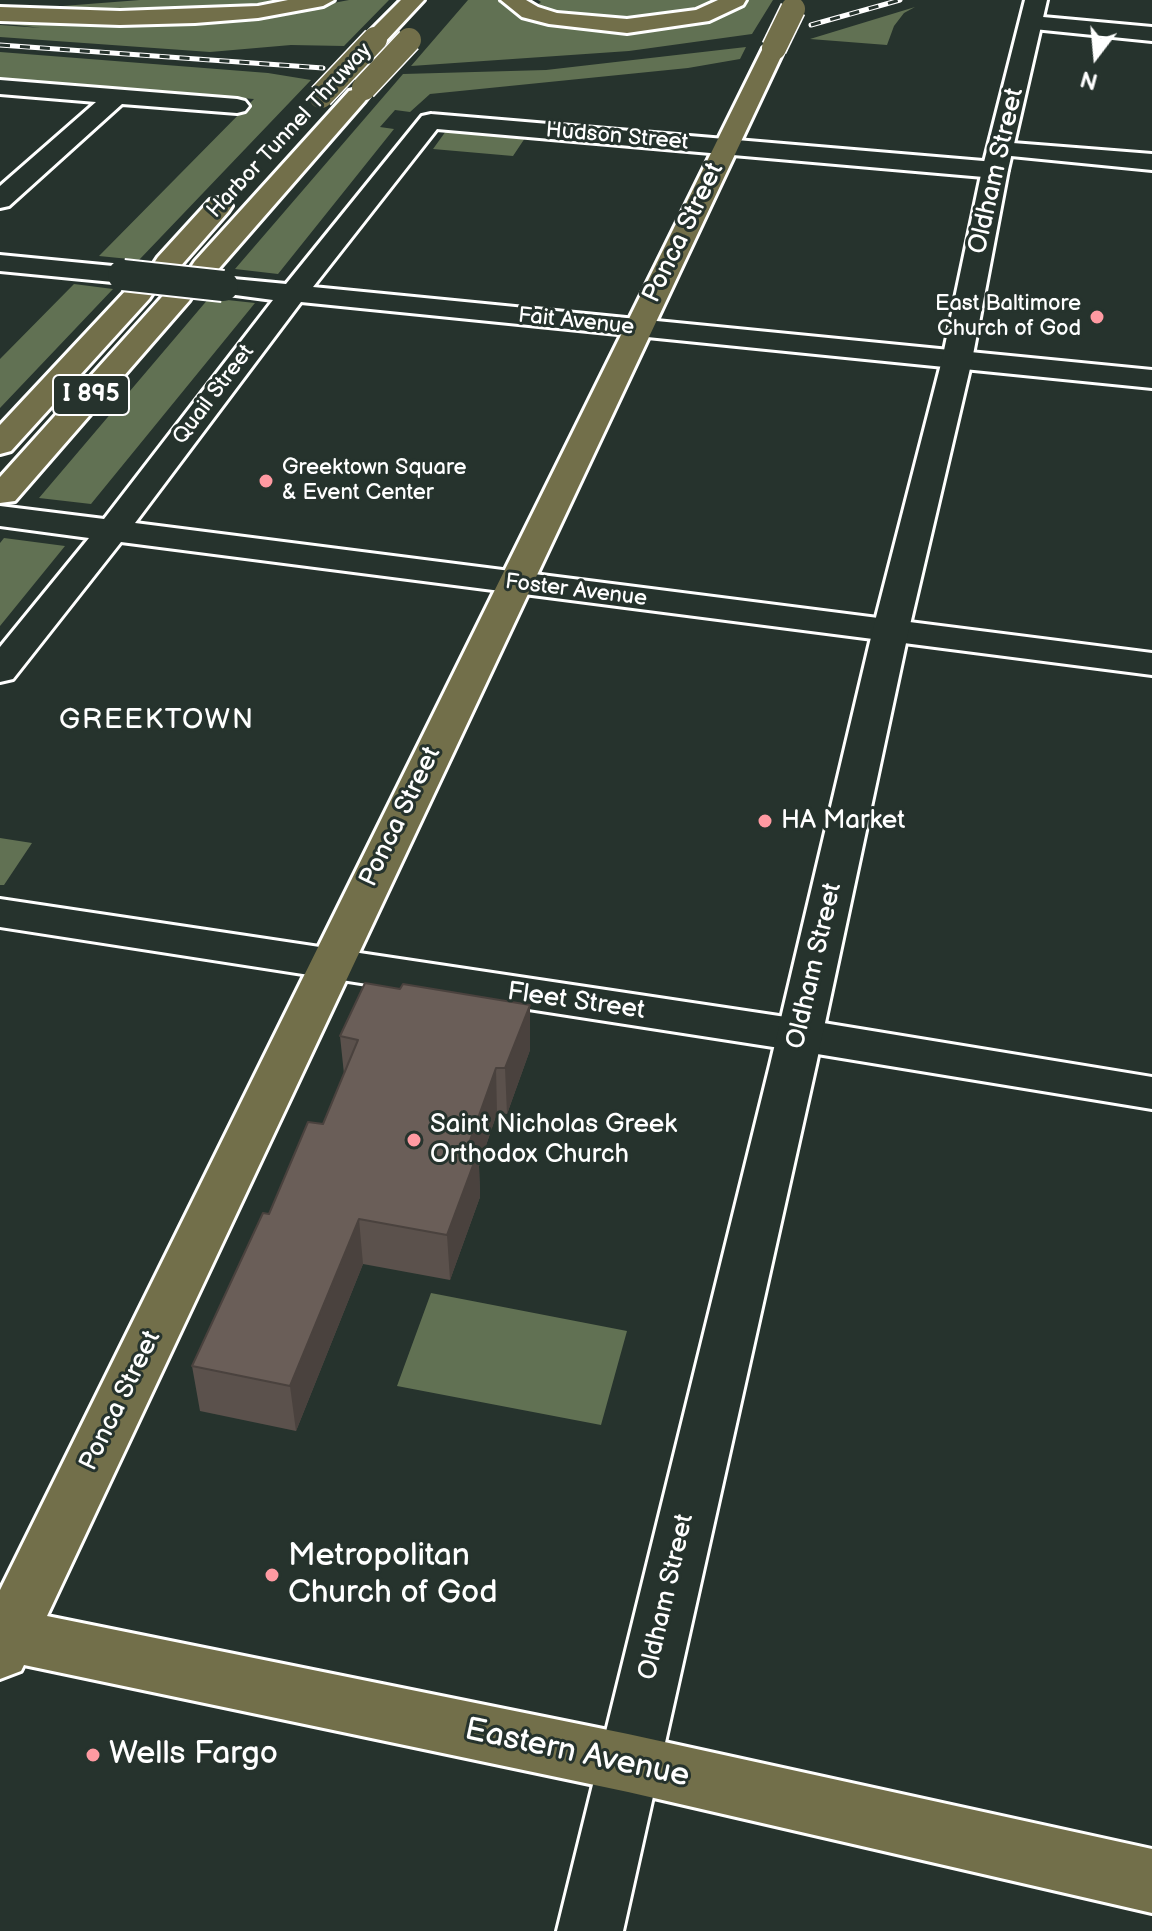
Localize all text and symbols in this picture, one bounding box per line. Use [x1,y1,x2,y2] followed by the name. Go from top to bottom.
[1056,16,1136,96] north arrow
[202,38,378,224] street label: Harbor Tunnel Thruway
[1078,64,1101,95] text: N
[963,85,1031,257] street label: Oldham Street
[545,118,689,156] street label: Hudson Street
[637,158,731,308] street label: Ponca Street
[935,291,1081,342] place label: East Baltimore Church of God
[517,303,635,341] street label: Fait Avenue
[1088,308,1106,326] marker: East Baltimore Church of God
[168,340,260,450] street label: Quail Street
[53,375,129,415] road number: I 895
[282,455,467,506] place label: Greektown Square & Event Center
[257,472,275,490] marker: Greektown Square & Event Center
[504,569,648,613] street label: Foster Avenue
[59,704,255,738] district label: GREEKTOWN
[354,742,448,892] street label: Ponca Street
[781,805,905,837] place label: HA Market
[756,812,774,830] marker: HA Market
[781,880,849,1052] street label: Oldham Street
[505,977,647,1027] street label: Fleet Street
[430,1109,677,1170] place label: Saint Nicholas Greek Orthodox Church
[405,1131,423,1149] marker: Saint Nicholas Greek Orthodox Church
[74,1326,168,1476] street label: Ponca Street
[633,1511,701,1683] street label: Oldham Street
[288,1538,497,1613] place label: Metropolitan Church of God
[263,1566,281,1584] marker: Metropolitan Church of God
[461,1711,693,1797] street label: Eastern Avenue
[109,1736,278,1774] place label: Wells Fargo
[84,1746,102,1764] marker: Wells Fargo

